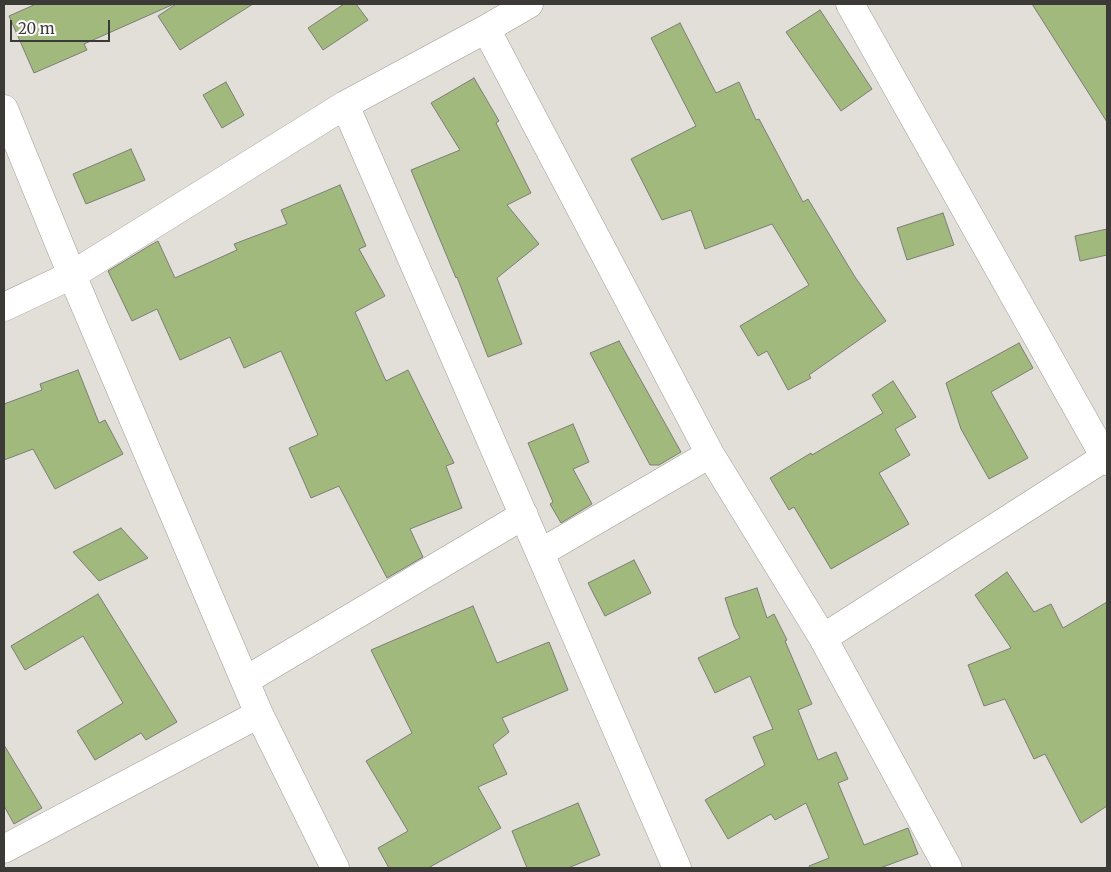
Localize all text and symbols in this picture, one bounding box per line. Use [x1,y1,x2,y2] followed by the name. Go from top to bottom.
[12,10,112,42] scale bar
[18,19,55,38] text: 20 m

